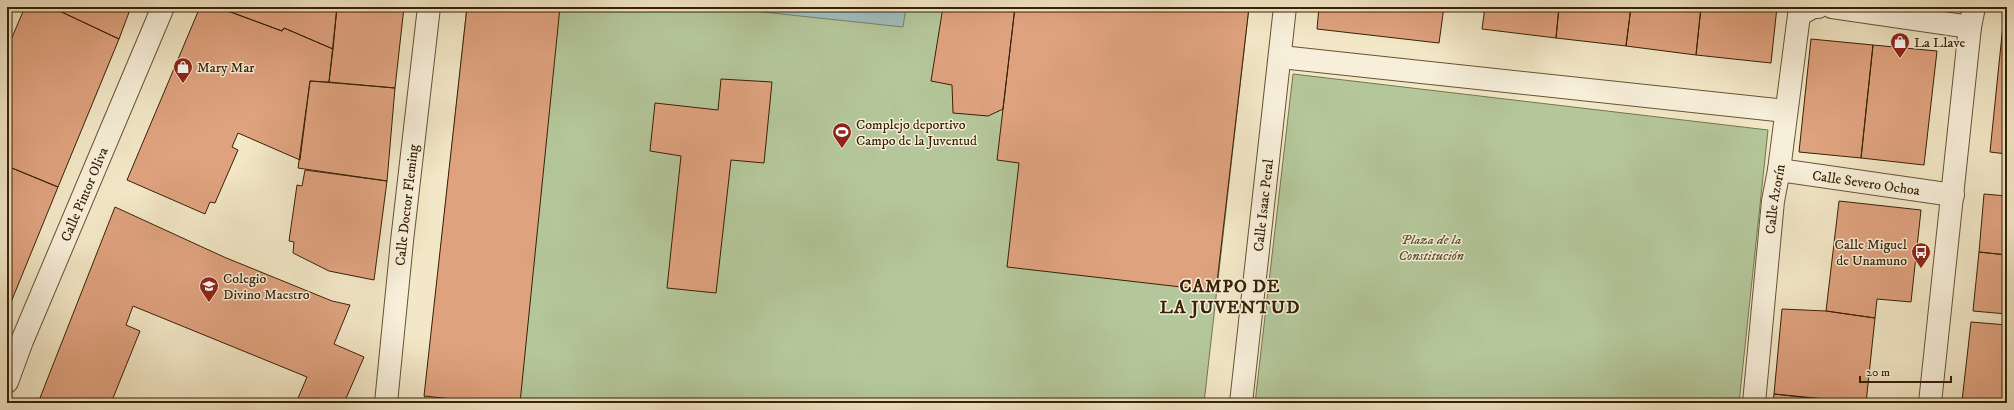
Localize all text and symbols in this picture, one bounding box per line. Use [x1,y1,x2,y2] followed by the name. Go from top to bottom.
[1889,31,1911,59] shop icon: La Llave
[1914,34,1966,52] place label: La Llave
[172,56,194,84] shop icon: Mary Mar
[197,59,255,77] place label: Mary Mar
[856,116,977,150] place label: Complejo deportivo Campo de la Juventud
[831,121,853,149] sports icon: Complejo deportivo Campo de la Juventud
[392,143,423,267] street label: Calle Doctor Fleming
[57,145,113,244] street label: Calle Pintor Oliva
[1250,157,1278,253] street label: Calle Isaac Peral
[1762,163,1790,235] street label: Calle Azorín
[1811,167,1921,200] street label: Calle Severo Ochoa
[1398,231,1464,265] park label: Plaza de la Constitución
[1835,236,1908,270] place label: Calle Miguel de Unamuno
[1910,241,1932,269] bus stop icon: Calle Miguel de Unamuno
[223,270,310,304] place label: Colegio Divino Maestro
[198,275,220,303] school or university icon: Colegio Divino Maestro
[1160,276,1300,319] district label: CAMPO DE LA JUVENTUD
[1860,358,1951,384] scale bar
[1866,365,1890,380] text: 20 m

